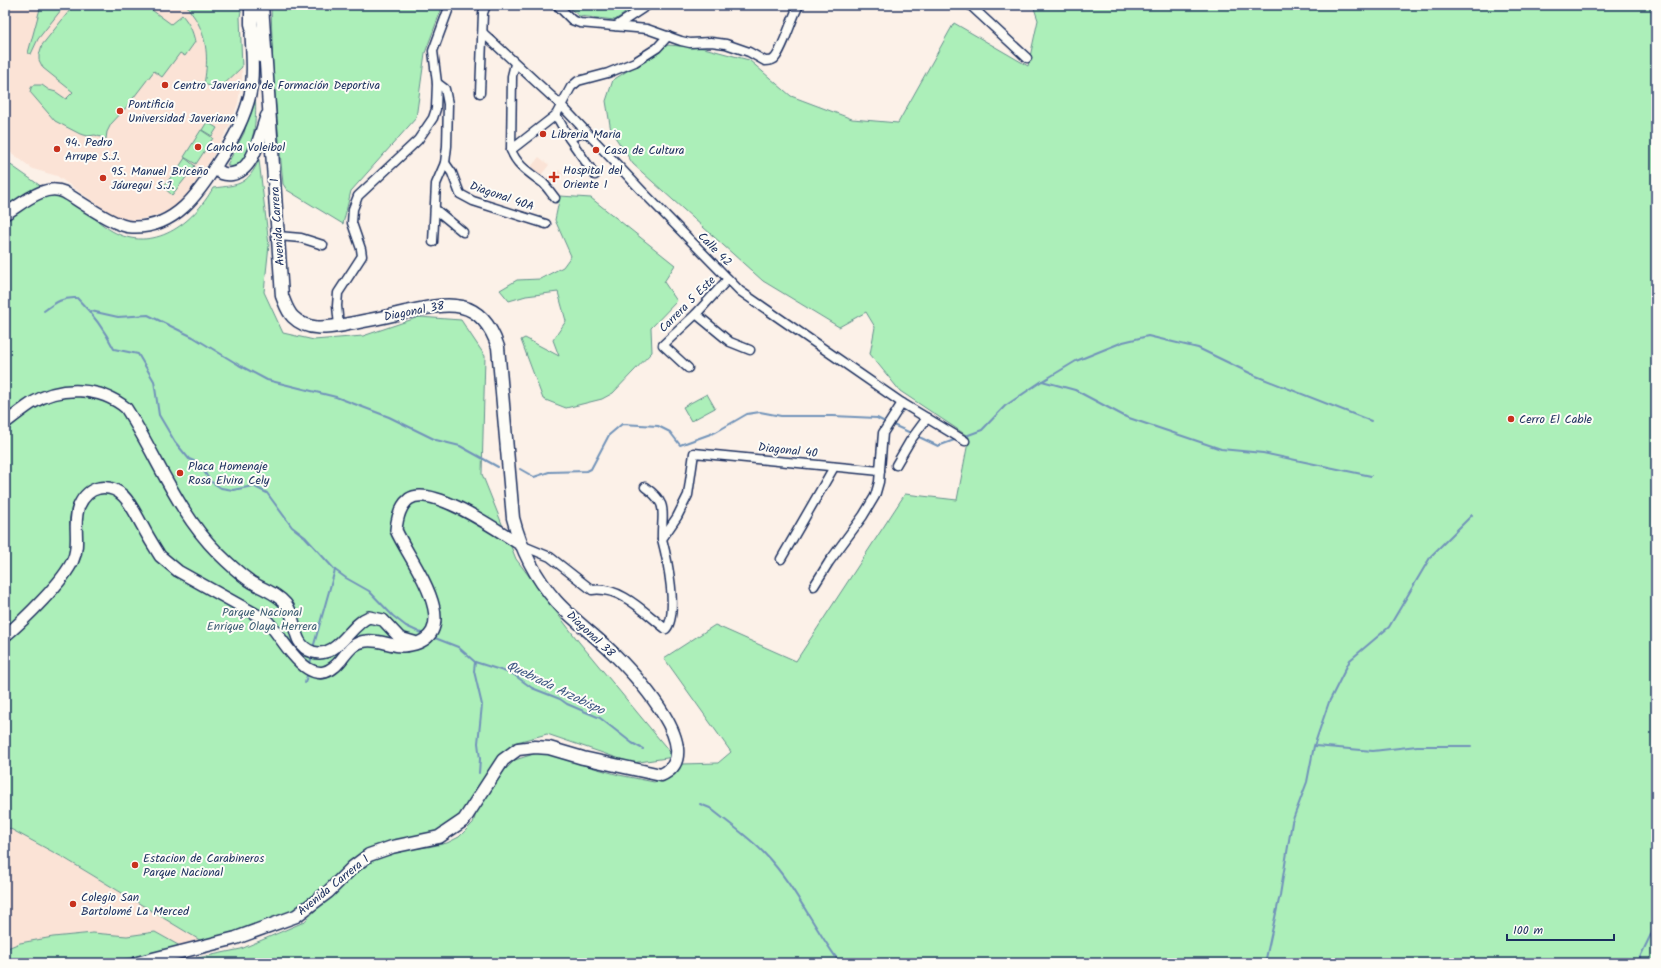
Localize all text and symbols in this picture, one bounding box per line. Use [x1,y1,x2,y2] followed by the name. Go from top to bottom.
[173,76,380,95] place label: Centro Javeriano de Formación Deportiva
[160,80,170,90] marker: Centro Javeriano de Formación Deportiva
[128,95,236,128] place label: Pontificia Universidad Javeriana
[115,106,125,116] marker: Pontificia Universidad Javeriana
[551,125,621,144] place label: Libreria Maria
[538,129,548,139] marker: Libreria Maria
[65,133,120,166] place label: 94. Pedro Arrupe S.J.
[206,138,285,157] place label: Cancha Voleibol
[604,141,685,160] place label: Casa de Cultura
[193,142,203,152] marker: Cancha Voleibol
[52,144,62,154] marker: 94. Pedro Arrupe S.J.
[591,145,601,155] marker: Casa de Cultura
[563,161,623,194] place label: Hospital del Oriente 1
[111,162,208,195] place label: 95. Manuel Briceño Jáuregui S.J.
[548,171,560,183] marker: Hospital del Oriente 1
[98,173,108,183] marker: 95. Manuel Briceño Jáuregui S.J.
[265,177,290,266] street label: Avenida Carrera 1
[467,177,537,216] street label: Diagonal 40A
[693,228,736,271] street label: Calle 42
[654,271,721,337] street label: Carrera 5 Este
[382,296,447,327] street label: Diagonal 38
[1519,410,1593,429] place label: Cerro El Cable
[1506,414,1516,424] marker: Cerro El Cable
[757,438,819,463] street label: Diagonal 40
[188,457,270,490] place label: Placa Homenaje Rosa Elvira Cely
[175,468,185,478] marker: Placa Homenaje Rosa Elvira Cely
[207,603,318,636] park label: Parque Nacional Enrique Olaya Herrera
[562,607,620,663] street label: Diagonal 38
[503,655,609,722] water label: Quebrada Arzobispo
[143,849,264,882] place label: Estacion de Carabineros Parque Nacional
[293,850,374,920] street label: Avenida Carrera 1
[130,860,140,870] marker: Estacion de Carabineros Parque Nacional
[81,888,190,921] place label: Colegio San Bartolomé La Merced
[68,899,78,909] marker: Colegio San Bartolomé La Merced
[1507,916,1614,942] scale bar
[1513,921,1544,940] text: 100 m

